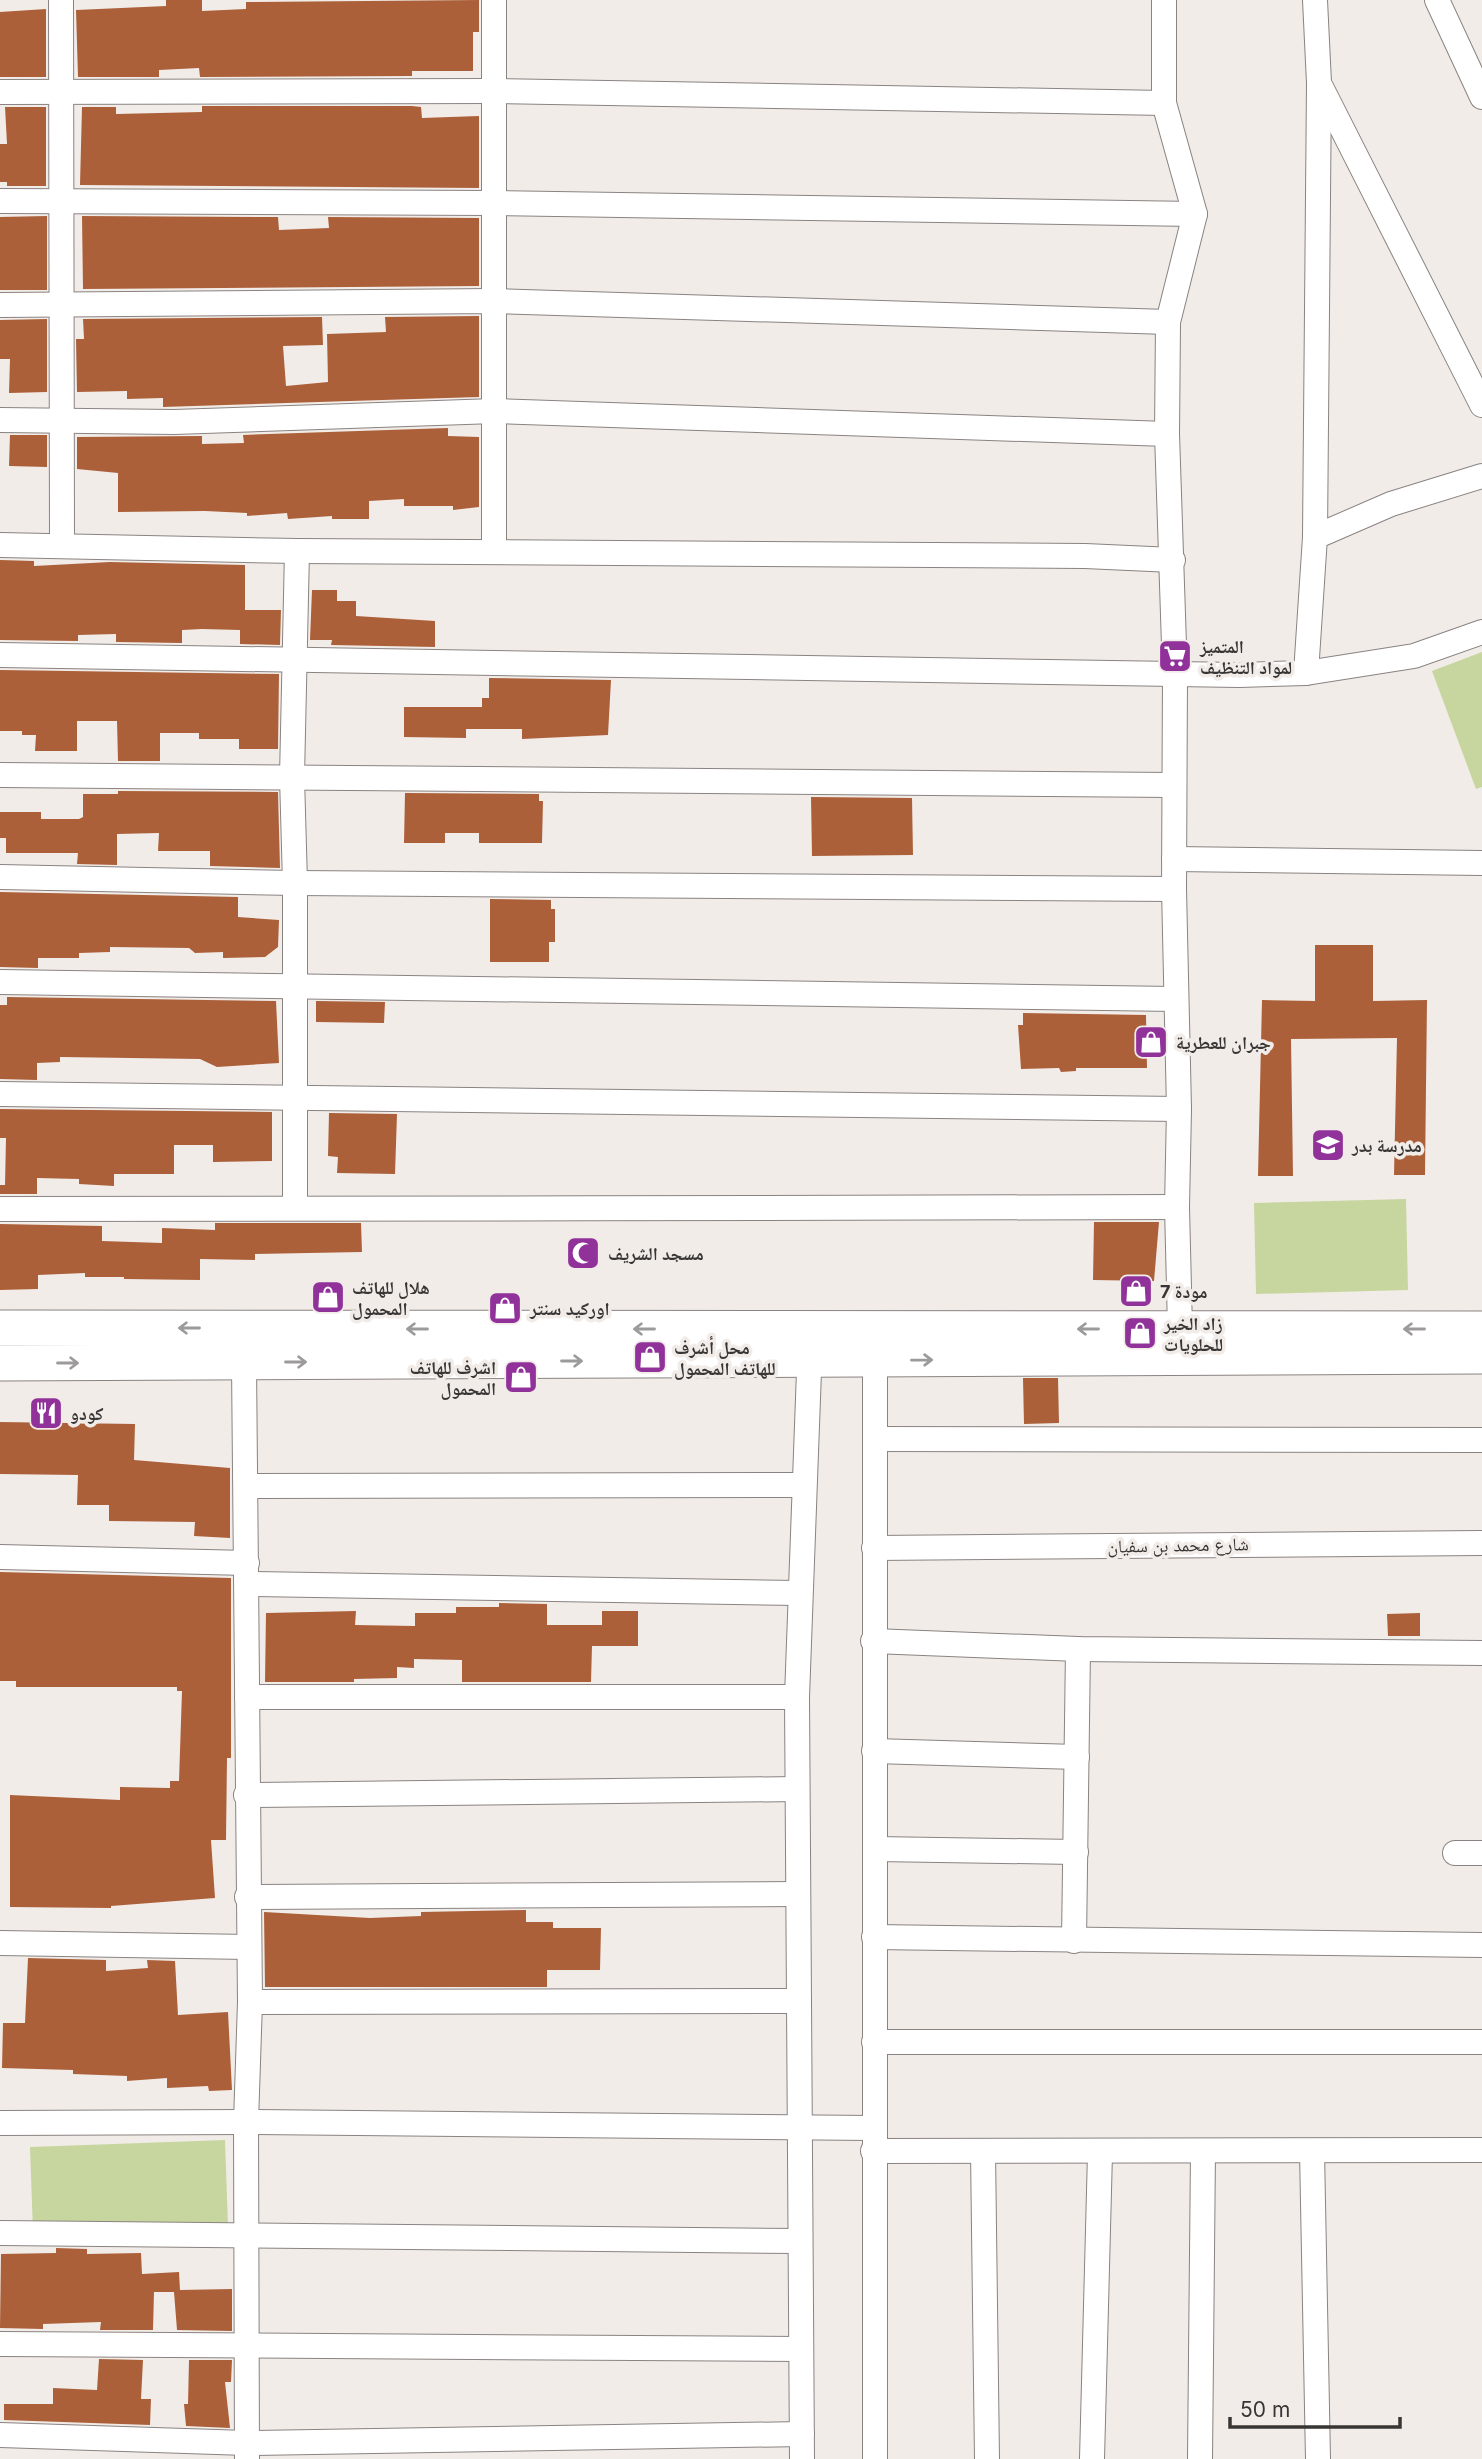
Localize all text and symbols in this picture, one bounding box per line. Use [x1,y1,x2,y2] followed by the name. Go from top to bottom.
[1199,636,1292,678] place label: المتميز لمواد التنظيف
[1156,637,1194,675] supermarket icon: المتميز لمواد التنظيف
[1132,1023,1170,1061] shop icon: جبران للعطرية
[1176,1032,1271,1054] place label: جبران للعطرية
[1309,1126,1347,1164] school or university icon: مدرسة بدر
[1351,1135,1422,1156] place label: مدرسة بدر
[564,1234,602,1272] mosque icon: مسجد الشريف
[608,1243,704,1264] place label: مسجد الشريف
[1117,1272,1155,1310] shop icon: مودة 7
[352,1277,430,1320] place label: هلال للهاتف المحمول
[309,1278,347,1316] shop icon: هلال للهاتف المحمول
[1160,1281,1208,1302] place label: مودة 7
[486,1289,524,1327] shop icon: اوركيد سنتر
[529,1298,610,1319] place label: اوركيد سنتر
[1163,1313,1223,1355] place label: زاد الخير للحلويات
[1121,1314,1159,1352] shop icon: زاد الخير للحلويات
[178,1321,201,1335] one-way arrow
[406,1322,429,1336] one-way arrow
[633,1322,656,1336] one-way arrow
[1077,1322,1100,1336] one-way arrow
[1403,1322,1426,1336] one-way arrow
[674,1336,776,1380] place label: محل أشرف للهاتف المحمول
[631,1338,669,1376] shop icon: محل أشرف للهاتف المحمول
[910,1353,933,1367] one-way arrow
[560,1354,583,1368] one-way arrow
[56,1356,79,1370] one-way arrow
[284,1356,307,1369] one-way arrow
[410,1357,496,1400] place label: اشرف للهاتف المحمول
[502,1358,540,1396] shop icon: اشرف للهاتف المحمول
[27,1394,65,1432] restaurant icon: كودو
[70,1403,104,1424] place label: كودو
[1107,1533,1249,1558] street label: شارع محمد بن سفيان
[1230,2386,1400,2430] scale bar
[1240,2397,1290,2422] text: 50 m

